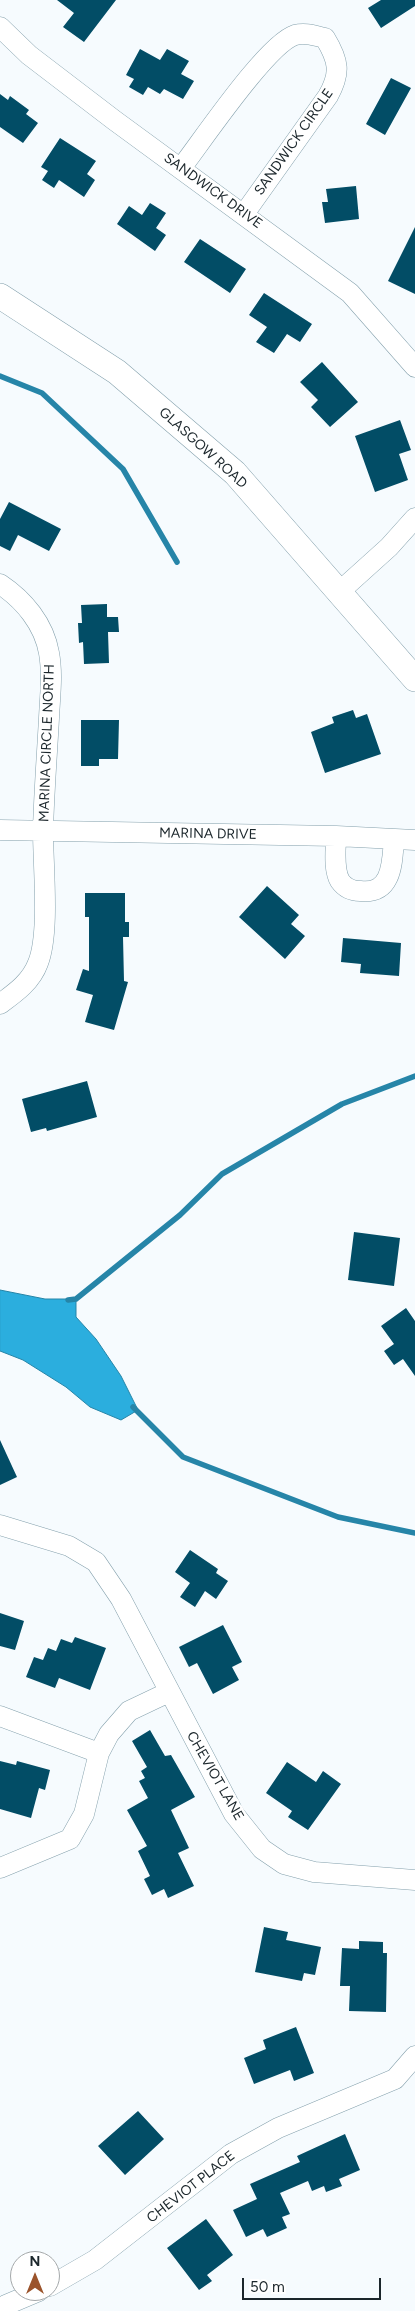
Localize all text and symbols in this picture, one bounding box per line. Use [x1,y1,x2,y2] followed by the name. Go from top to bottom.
[251,86,337,198] street label: SANDWICK CIRCLE
[160,150,266,232] street label: SANDWICK DRIVE
[155,404,251,492] street label: GLASGOW ROAD
[36,664,58,822] street label: MARINA CIRCLE NORTH
[159,825,257,843] street label: MARINA DRIVE
[183,1728,247,1824] street label: CHEVIOT LANE
[144,2147,238,2227] street label: CHEVIOT PLACE
[10,2251,60,2301] north arrow
[30,2253,40,2270] text: N
[245,2268,384,2300] scale bar
[250,2278,285,2296] text: 50 m

